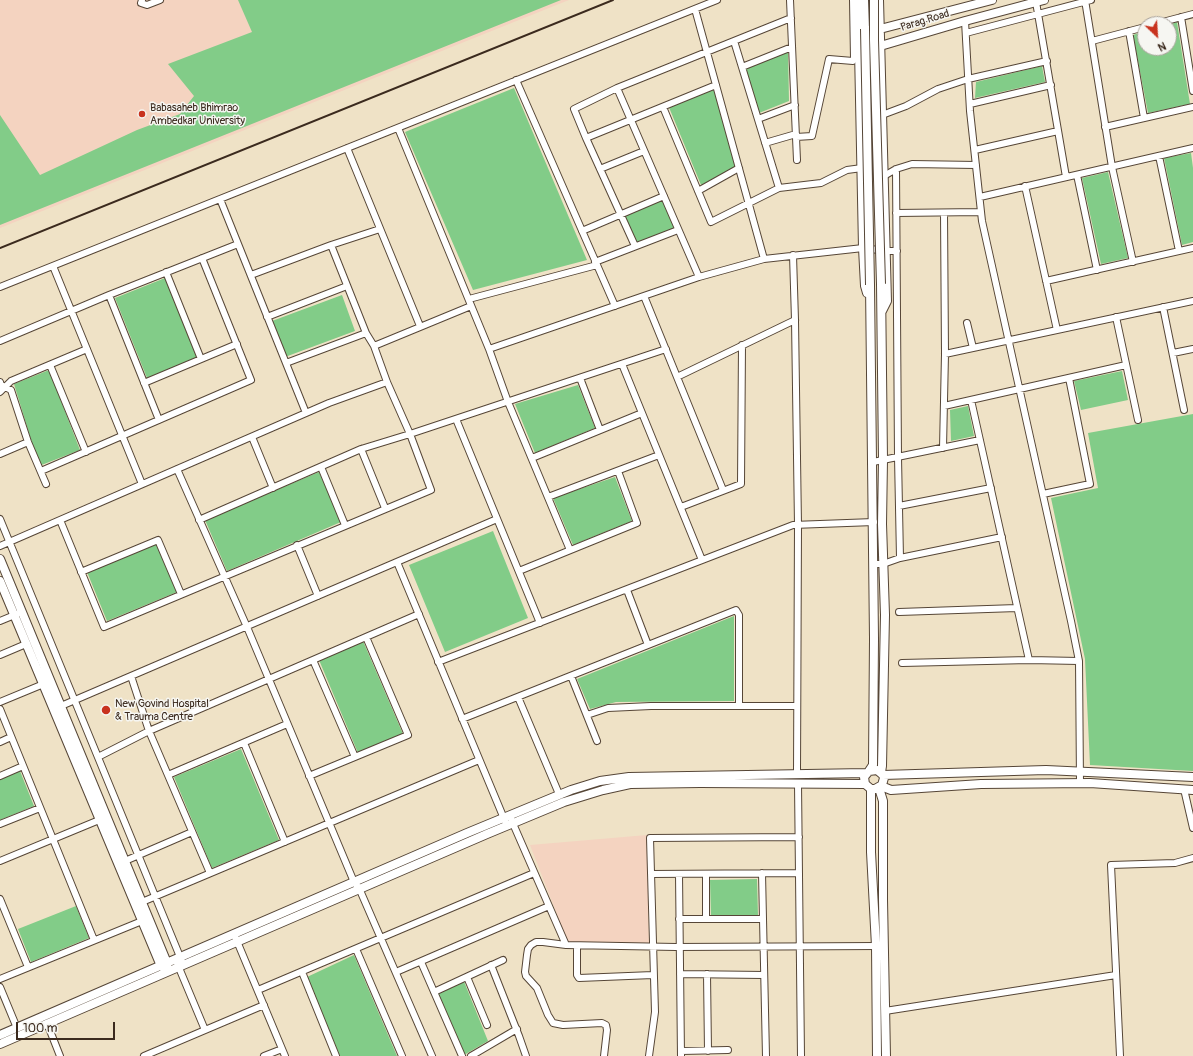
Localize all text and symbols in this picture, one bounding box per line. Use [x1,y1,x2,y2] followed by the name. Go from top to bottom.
[899,7,951,35] street label: Parag Road
[1137,16,1177,56] north arrow
[1156,39,1168,54] text: N
[150,101,245,127] place label: Babasaheb Bhimrao Ambedkar University
[137,109,147,119] marker: Babasaheb Bhimrao Ambedkar University
[115,697,209,723] place label: New Govind Hospital & Trauma Centre
[100,704,112,716] marker: New Govind Hospital & Trauma Centre
[18,1014,117,1040] scale bar
[23,1021,57,1036] text: 100 m

